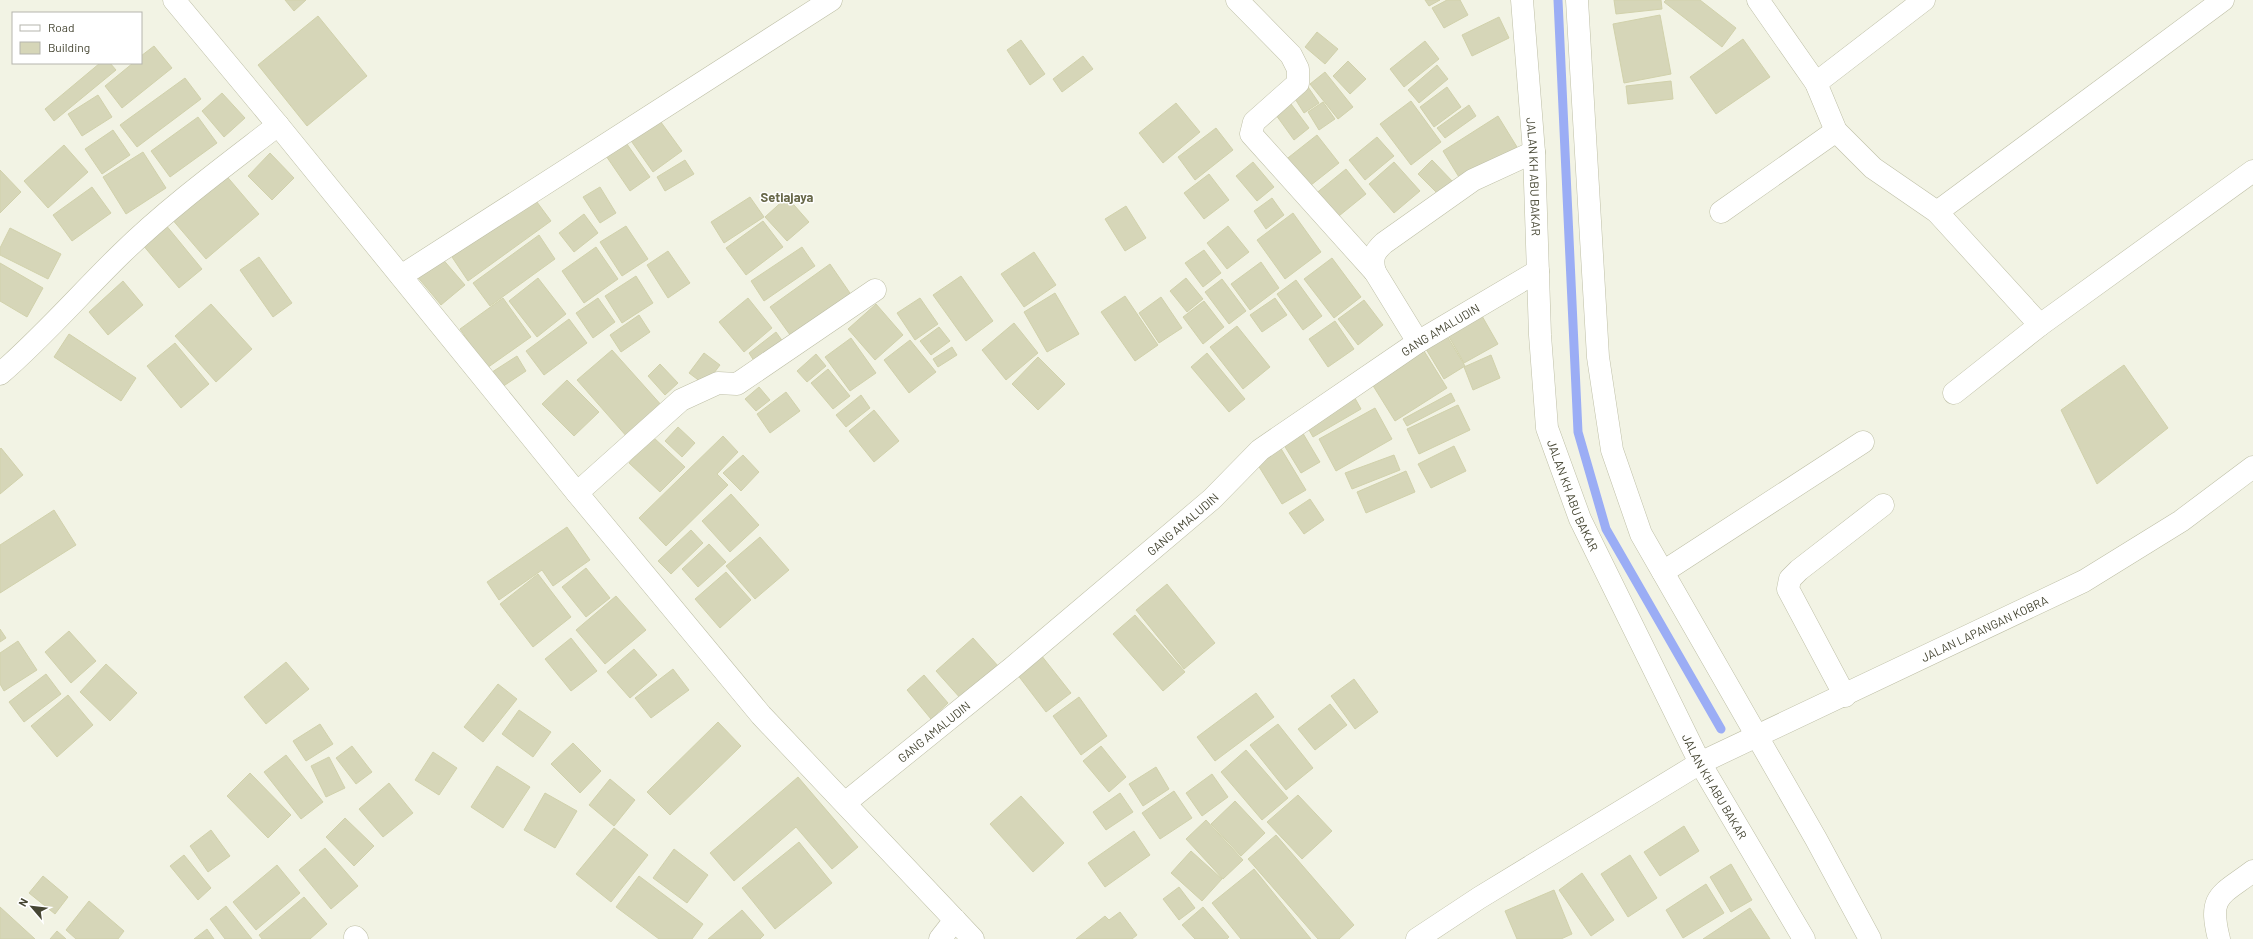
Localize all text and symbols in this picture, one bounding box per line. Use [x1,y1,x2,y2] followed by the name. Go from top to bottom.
[12,12,142,64] legend
[48,20,75,34] text: Road
[48,40,90,54] text: Building
[1524,117,1544,236] street label: JALAN KH ABU BAKAR
[761,189,814,205] district label: Setiajaya
[1398,300,1482,359] street label: GANG AMALUDIN
[1545,438,1602,553] street label: JALAN KH ABU BAKAR
[1144,490,1221,558] street label: GANG AMALUDIN
[1919,592,2050,664] street label: JALAN LAPANGAN KOBRA
[895,698,973,765] street label: GANG AMALUDIN
[1680,731,1750,841] street label: JALAN KH ABU BAKAR
[12,887,52,927] north arrow
[15,896,30,908] text: N

